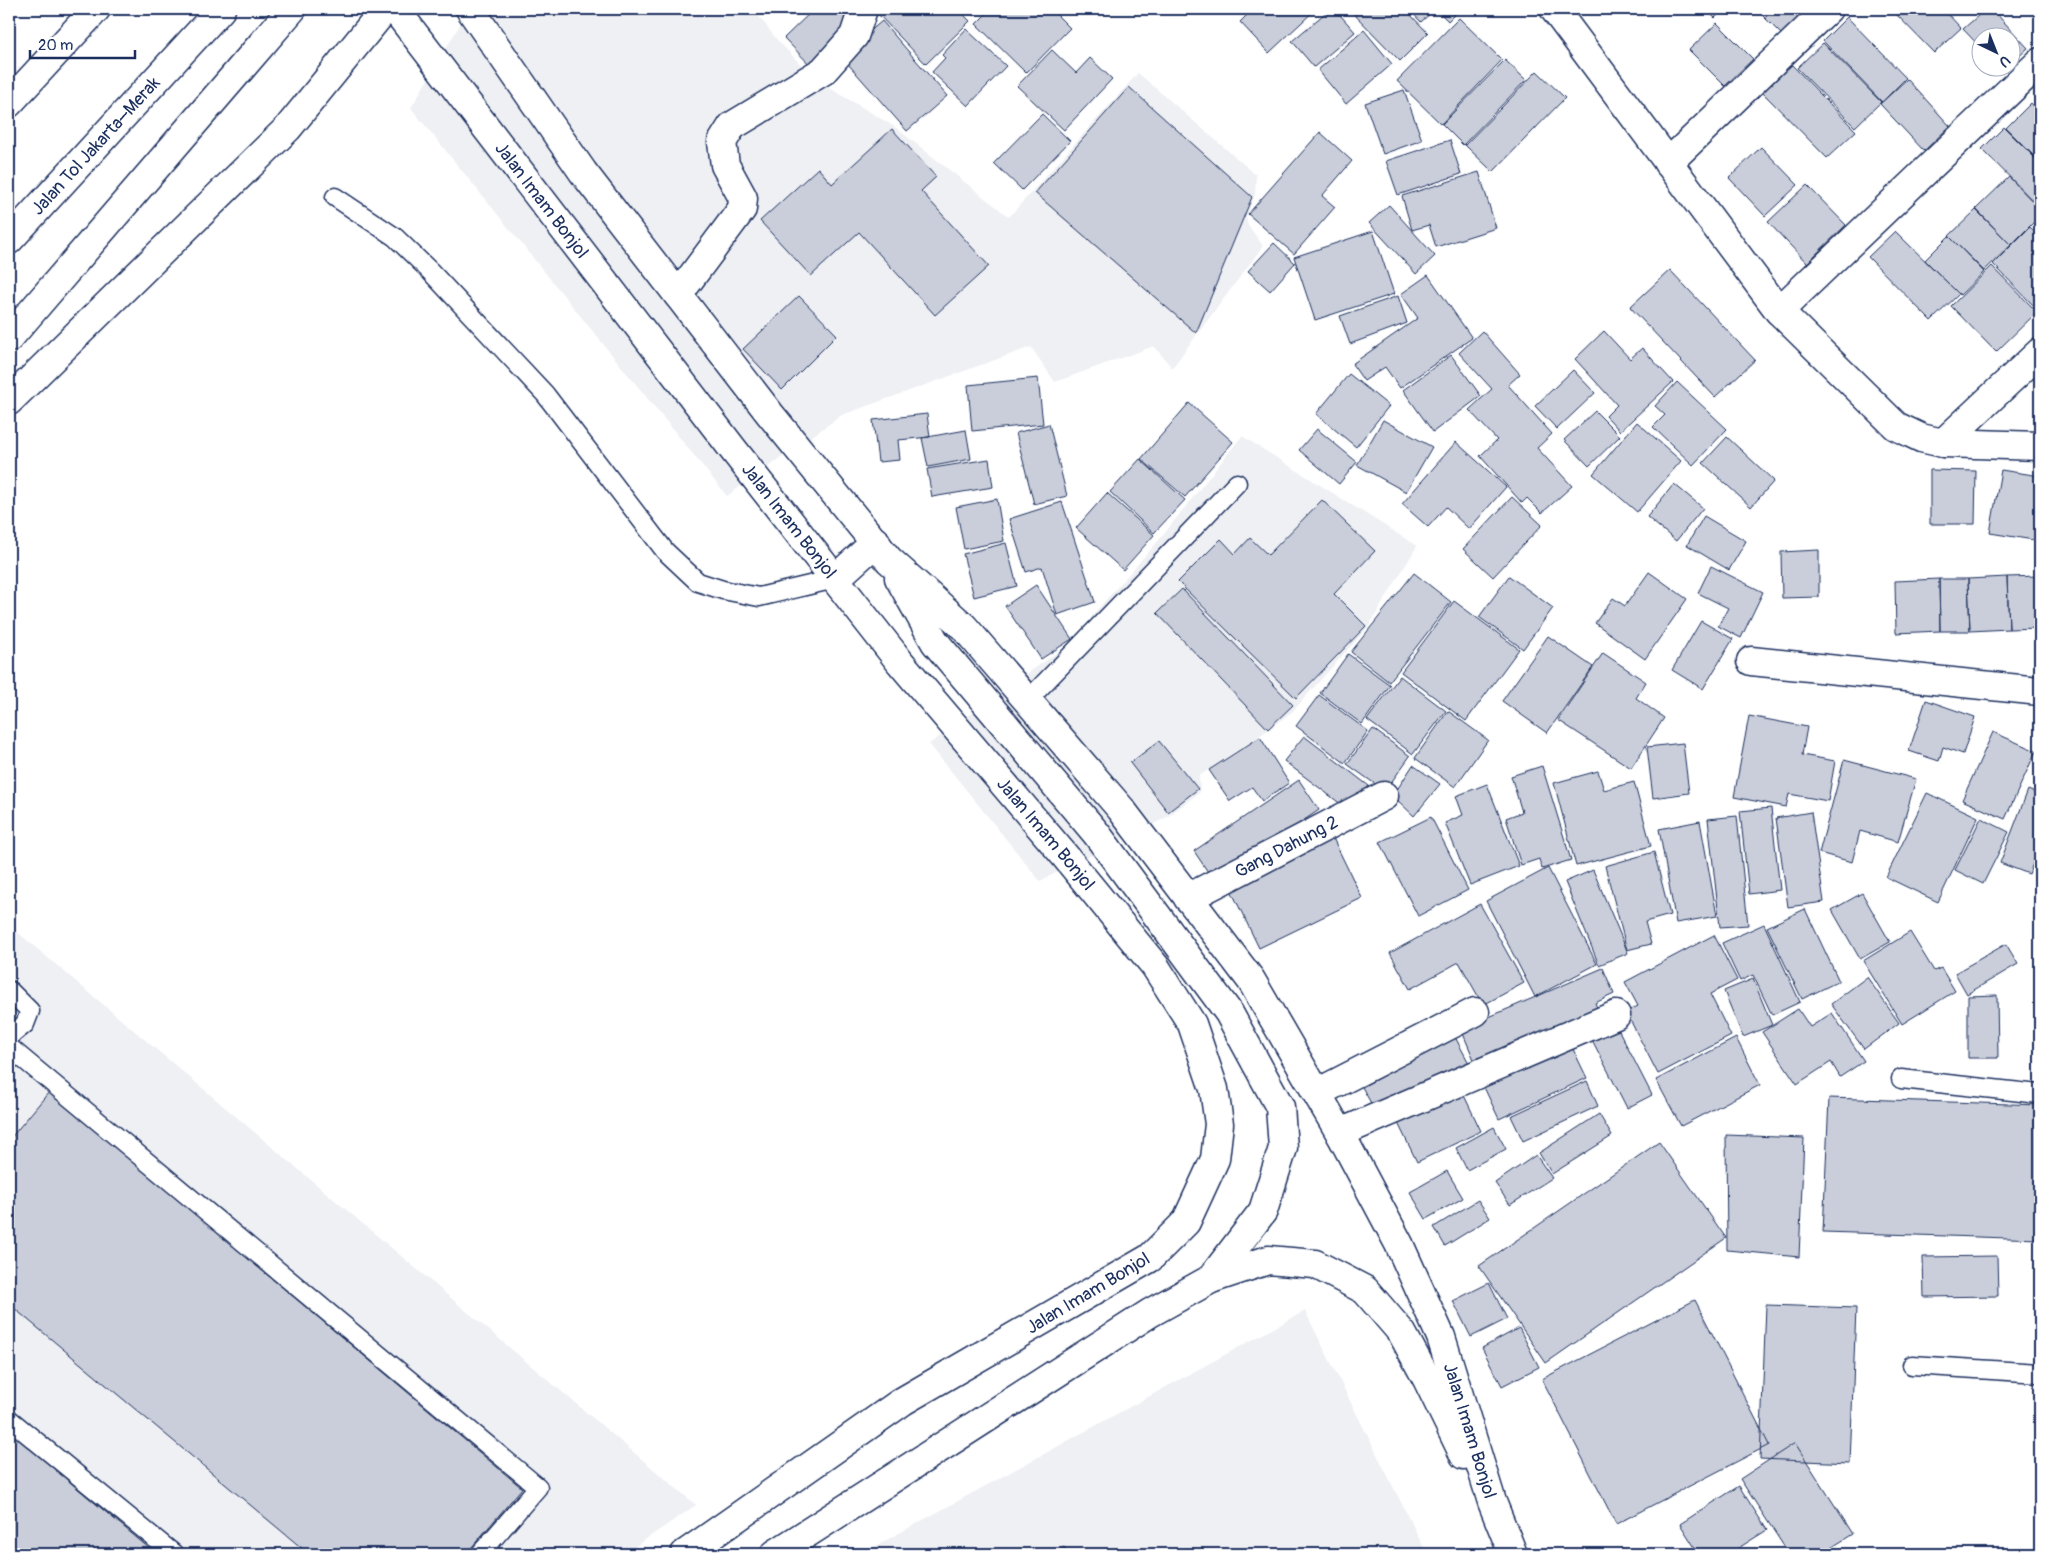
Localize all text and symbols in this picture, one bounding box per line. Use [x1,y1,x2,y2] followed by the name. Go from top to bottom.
[30,28,135,60] scale bar
[1972,28,2022,78] north arrow
[38,36,73,55] text: 20 m
[1995,52,2014,71] text: U
[27,72,166,220] street label: Jalan Tol Jakarta–Merak
[489,138,593,263] street label: Jalan Imam Bonjol
[736,459,841,584] street label: Jalan Imam Bonjol
[991,773,1100,895] street label: Jalan Imam Bonjol
[1231,811,1342,884] street label: Gang Dahung 2
[1022,1247,1154,1339] street label: Jalan Imam Bonjol
[1438,1360,1501,1501] street label: Jalan Imam Bonjol

